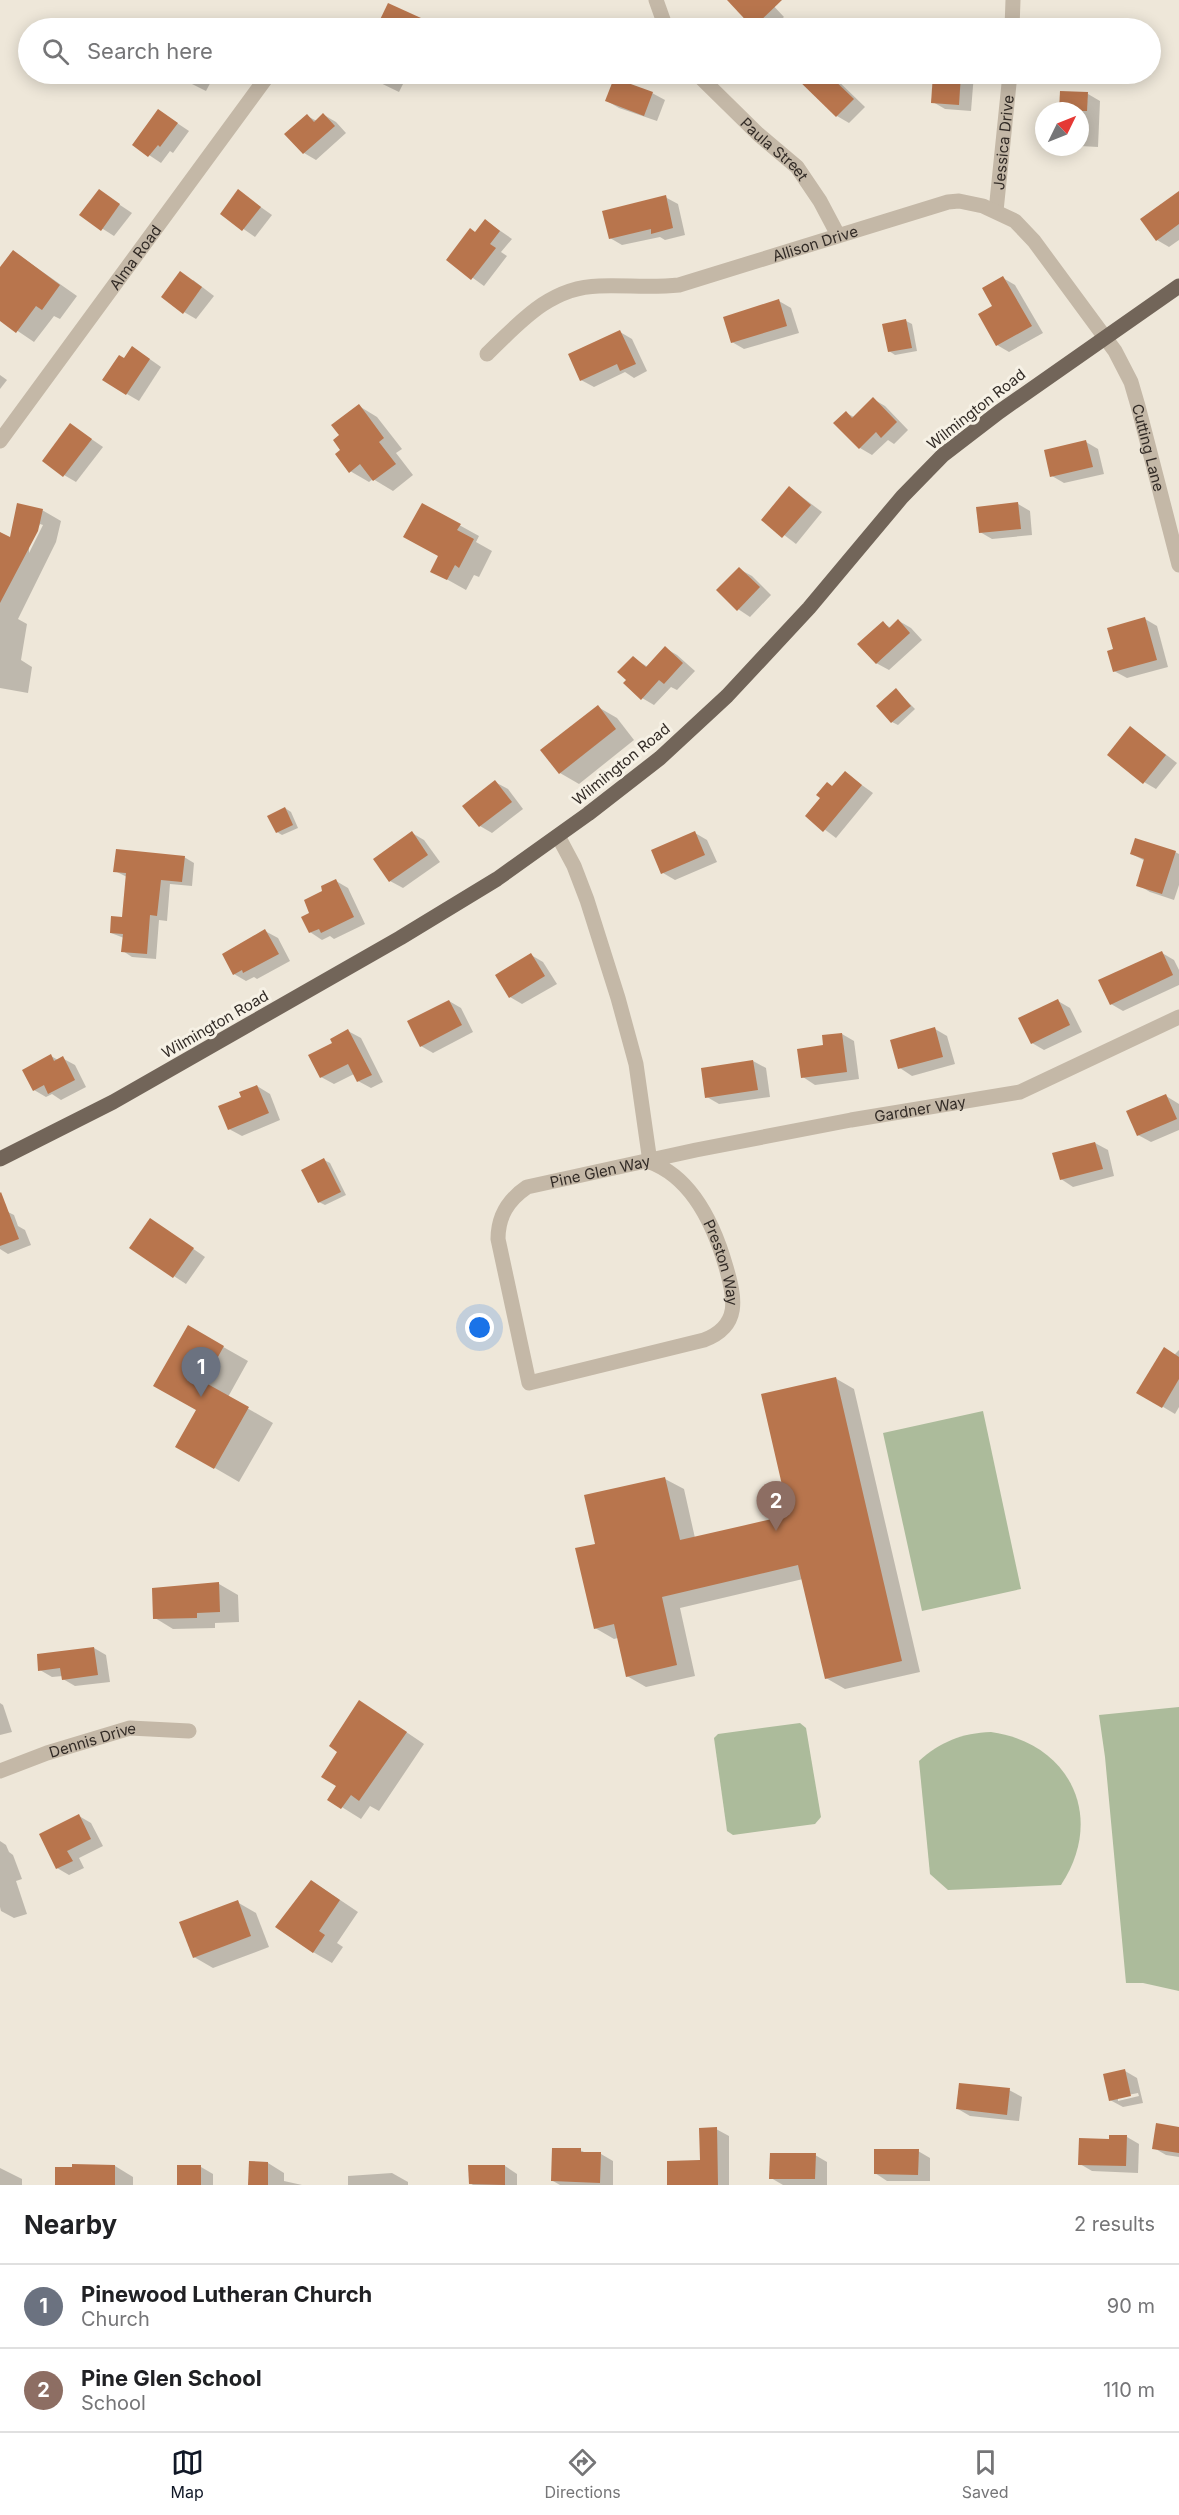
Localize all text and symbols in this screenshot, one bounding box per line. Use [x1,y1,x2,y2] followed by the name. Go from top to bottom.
[18,18,1161,84] search box
[39,35,72,68] icon: search
[87,38,213,64] text: Search here
[989,94,1017,191] street label: Jessica Drive
[1035,102,1089,156] north arrow
[737,113,813,184] street label: Paula Street
[105,221,165,293] street label: Alma Road
[770,221,860,265] street label: Allison Drive
[923,365,1029,453] street label: Wilmington Road
[1128,402,1169,493] street label: Cutting Lane
[568,719,674,809] street label: Wilmington Road
[158,986,272,1062] street label: Wilmington Road
[873,1092,968,1126] street label: Gardner Way
[548,1151,653,1191] street label: Pine Glen Way
[700,1216,742,1306] street label: Preston Way
[465,1313,494,1342] your location
[182,1348,220,1397] pin: 1
[756,1482,796,1531] pin: 2
[47,1718,137,1761] street label: Dennis Drive
[24,2209,117,2240] text: Nearby
[1074,2212,1155,2236] text: 2 results
[81,2281,372,2307] text: Pinewood Lutheran Church
[39,2294,48,2318] text: 1
[1107,2294,1155,2318] text: 90 m
[81,2307,150,2331] text: Church
[81,2365,262,2391] text: Pine Glen School
[37,2378,50,2402] text: 2
[1103,2378,1155,2402] text: 110 m
[81,2391,146,2415] text: School
[170,2446,204,2502] tab: Map
[545,2446,621,2502] tab: Directions
[962,2446,1009,2502] tab: Saved

